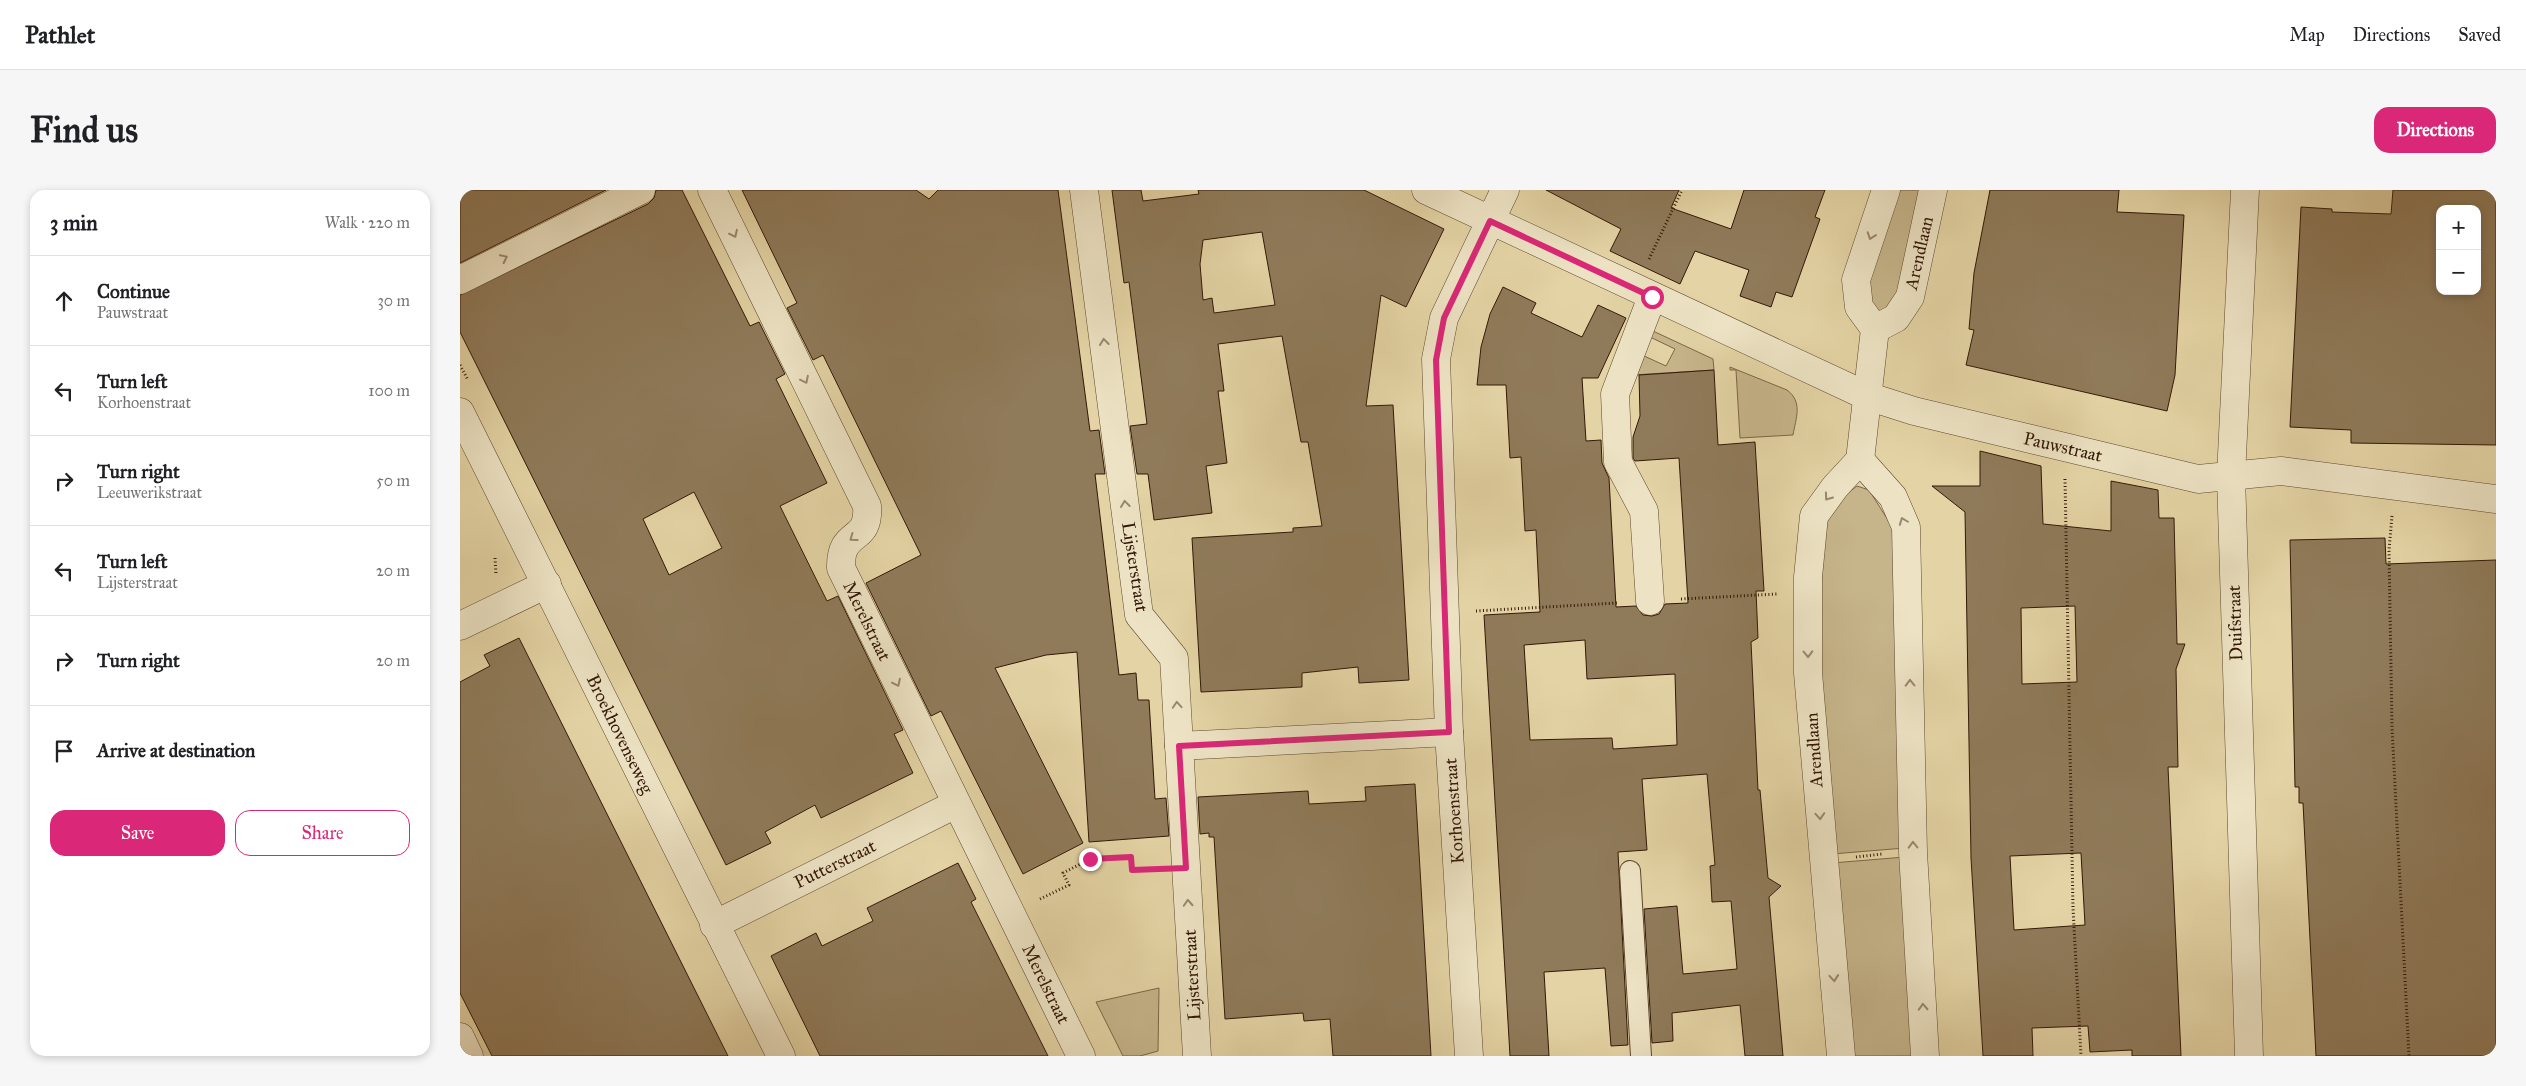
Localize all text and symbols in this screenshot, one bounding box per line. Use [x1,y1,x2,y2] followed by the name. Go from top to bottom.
[25,20,95,50] text: Pathlet
[2289,24,2325,46] text: Map
[2353,24,2430,46] text: Directions
[2458,24,2501,46] text: Saved
[2374,107,2496,153] button: Directions
[30,109,138,152] text: Find us
[2436,205,2481,295] map controls
[2436,205,2481,250] button: +
[50,210,98,236] text: 3 min
[325,213,410,232] text: Walk · 220 m
[1900,214,1938,293] street label: Arendlaan
[728,229,738,238] one-way arrow
[1866,231,1876,240] one-way arrow
[2436,250,2481,295] button: −
[499,254,508,264] one-way arrow
[97,280,170,303] text: Continue
[1641,286,1664,309] route start
[50,287,78,315] icon: ahead
[377,291,410,310] text: 30 m
[97,303,168,322] text: Pauwstraat
[1099,338,1110,346] one-way arrow
[97,370,167,393] text: Turn left
[799,375,809,384] one-way arrow
[50,377,78,405] icon: left
[368,381,410,400] text: 100 m
[97,393,191,412] text: Korhoenstraat
[2021,427,2105,467] street label: Pauwstraat
[97,460,180,483] text: Turn right
[50,467,78,495] icon: right
[376,471,410,490] text: 50 m
[97,483,202,502] text: Leeuwerikstraat
[1825,491,1834,501] one-way arrow
[1120,499,1131,507] one-way arrow
[1899,517,1909,526] one-way arrow
[1117,520,1153,614] street label: Lijsterstraat
[849,532,858,541] one-way arrow
[97,550,167,573] text: Turn left
[50,557,78,585] icon: left
[376,561,410,580] text: 20 m
[97,573,178,592] text: Lijsterstraat
[838,577,896,665] street label: Merelstraat
[2223,584,2247,661] street label: Duifstraat
[50,647,78,675] icon: right
[97,649,180,672] text: Turn right
[376,651,410,670] text: 20 m
[1803,651,1813,659] one-way arrow
[581,671,659,798] street label: Broekhovenseweg
[891,678,901,687] one-way arrow
[1905,678,1915,686] one-way arrow
[1171,701,1182,709] one-way arrow
[1800,712,1828,789] street label: Arendlaan
[50,737,78,765] icon: arrive
[97,739,255,762] text: Arrive at destination
[1439,757,1469,865] street label: Korhoenstraat
[50,810,225,856] button: Save
[235,810,410,856] button: Share
[1814,813,1825,821] one-way arrow
[791,835,880,893] street label: Putterstraat
[1908,841,1918,848] one-way arrow
[1079,848,1102,871] route end
[1183,898,1194,906] one-way arrow
[1179,928,1205,1021] street label: Lijsterstraat
[1017,940,1075,1028] street label: Merelstraat
[1828,975,1839,983] one-way arrow
[1917,1003,1928,1011] one-way arrow

